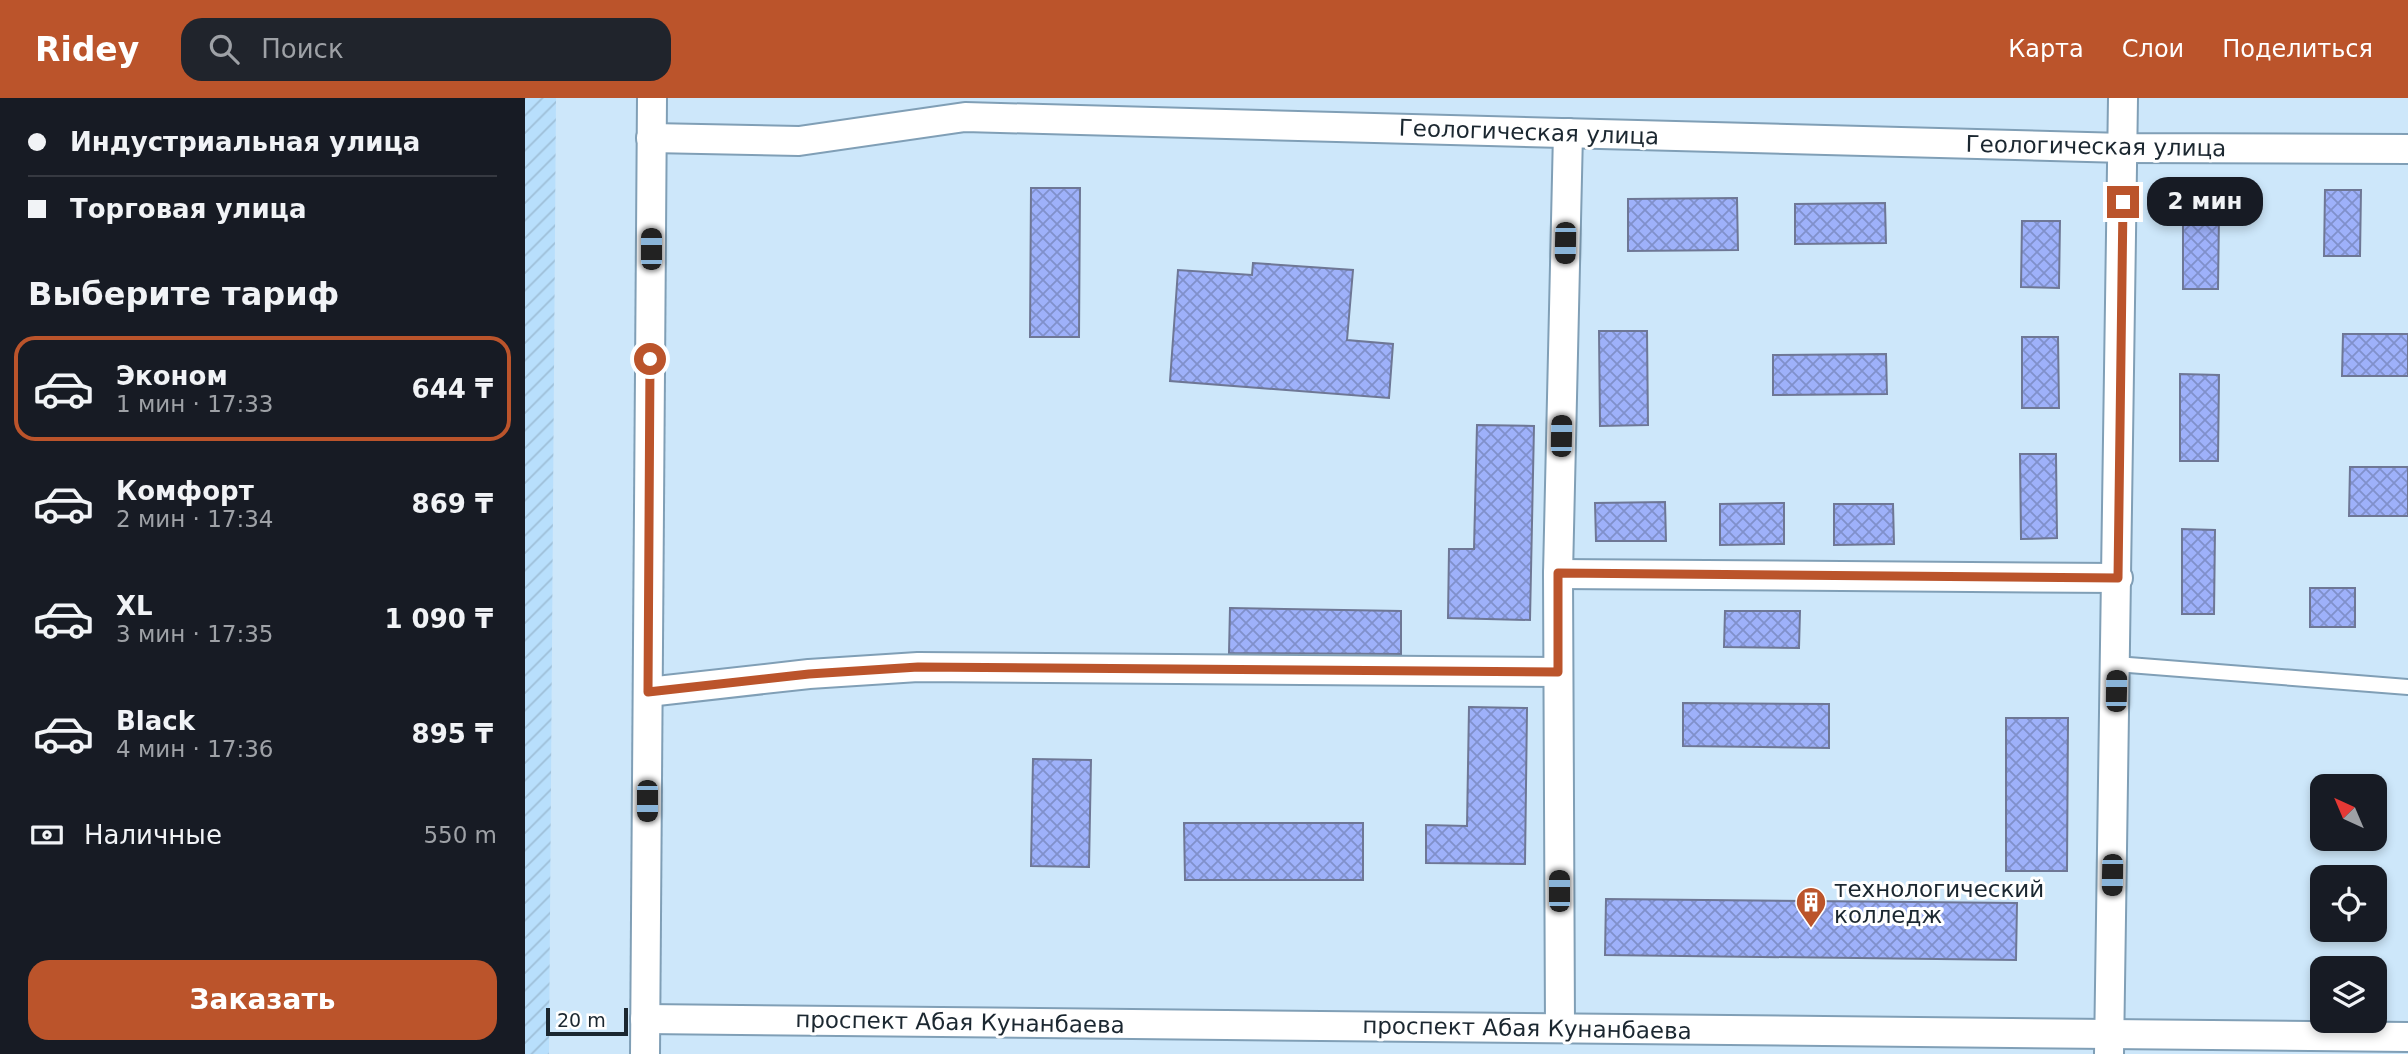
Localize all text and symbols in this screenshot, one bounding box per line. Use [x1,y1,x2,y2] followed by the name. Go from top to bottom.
[181,18,671,81] search box
[35,30,139,69] text: Ridey
[205,30,243,68] icon: search
[261,34,344,64] text: Поиск
[2008,35,2084,63] text: Карта
[2122,35,2184,63] text: Слои
[2222,35,2373,63] text: Поделиться
[1398,114,1660,150] street label: Геологическая улица
[70,127,420,157] text: Индустриальная улица
[1965,131,2227,161] street label: Геологическая улица
[2147,178,2263,226] callout: 2 мин
[2107,186,2139,218] route end
[2168,188,2242,214] text: 2 мин
[70,194,306,224] text: Торговая улица
[1555,222,1576,264] car
[641,228,662,270] car
[28,275,339,313] text: Выберите тариф
[634,343,666,375] route start
[32,357,95,420] icon: car
[116,361,228,391] text: Эконом
[412,374,493,404] text: 644 ₸
[116,391,274,417] text: 1 мин · 17:33
[1551,415,1572,457] car
[32,472,95,535] icon: car
[116,476,254,506] text: Комфорт
[412,489,493,519] text: 869 ₸
[116,506,274,532] text: 2 мин · 17:34
[32,587,95,650] icon: car
[116,591,153,621] text: XL
[384,604,493,634] text: 1 090 ₸
[116,621,274,647] text: 3 мин · 17:35
[2106,670,2127,712] car
[32,702,95,765] icon: car
[116,706,195,736] text: Black
[412,719,493,749] text: 895 ₸
[116,736,274,762] text: 4 мин · 17:36
[2310,774,2387,850] north arrow
[2310,774,2387,1033] map controls
[637,780,658,822] car
[28,816,66,854] icon: cash
[84,820,222,850] text: Наличные
[423,822,497,848] text: 550 m
[2102,854,2123,896] car
[2310,865,2387,942] button: locate
[1549,870,1570,912] car
[1834,876,2044,928] place label: технологический колледж
[1794,885,1828,929] building icon: технологический колледж
[2310,956,2387,1033] button: layers
[28,960,497,1040] button: Заказать
[546,1005,628,1037] scale bar
[795,1006,1125,1038] street label: проспект Абая Кунанбаева
[557,1009,606,1031] text: 20 m
[1362,1012,1692,1044] street label: проспект Абая Кунанбаева

